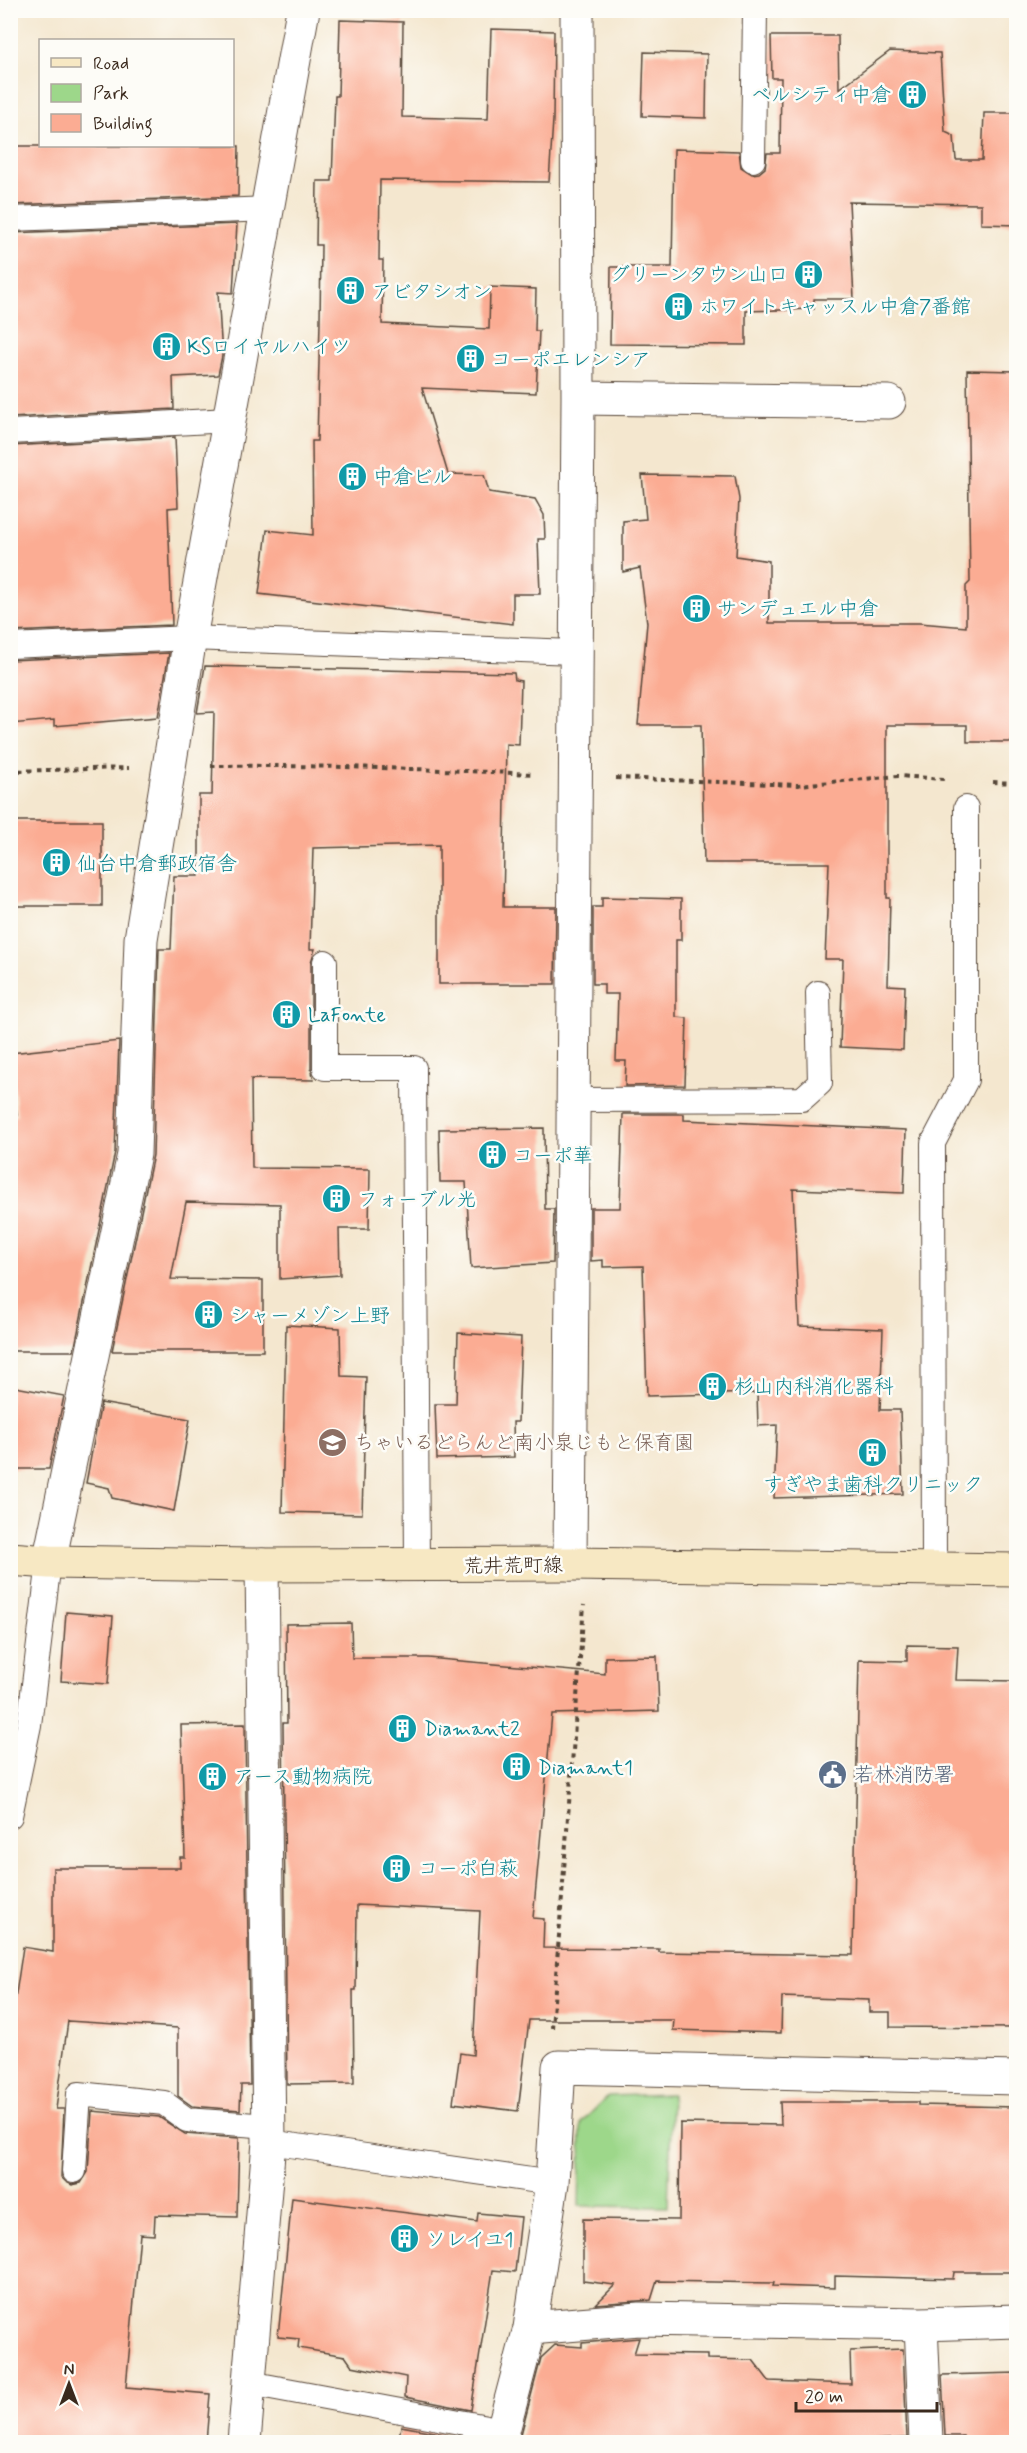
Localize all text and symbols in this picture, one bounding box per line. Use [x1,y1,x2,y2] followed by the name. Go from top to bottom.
[39,39,234,147] legend
[93,52,129,76] text: Road
[896,78,928,110] building icon: ベルシティ中倉
[93,82,129,106] text: Park
[751,82,891,109] place label: ベルシティ中倉
[93,112,153,138] text: Building
[793,258,825,290] building icon: グリーンタウン山口
[610,262,788,289] place label: グリーンタウン山口
[335,275,367,307] building icon: アビタシオン
[372,279,492,306] place label: アビタシオン
[662,290,694,322] building icon: ホワイトキャッスル中倉7番館
[699,294,971,321] place label: ホワイトキャッスル中倉7番館
[150,330,182,362] building icon: KSロイヤルハイツ
[187,334,351,361] place label: KSロイヤルハイツ
[454,343,486,375] building icon: コーポエレンシア
[491,347,651,374] place label: コーポエレンシア
[336,460,368,492] building icon: 中倉ビル
[373,464,453,491] place label: 中倉ビル
[680,592,712,624] building icon: サンデュエル中倉
[717,596,878,623] place label: サンデュエル中倉
[40,847,72,879] building icon: 仙台中倉郵政宿舎
[77,851,237,878] place label: 仙台中倉郵政宿舎
[271,998,303,1030] building icon: LaFonte
[308,1002,386,1029] place label: LaFonte
[476,1139,508,1171] building icon: コーポ華
[513,1143,593,1170] place label: コーポ華
[321,1183,353,1215] building icon: フォーブル光
[358,1187,476,1214] place label: フォーブル光
[193,1299,225,1331] building icon: シャーメゾン上野
[230,1303,390,1330] place label: シャーメゾン上野
[697,1370,729,1402] building icon: 杉山内科消化器科
[734,1374,894,1401] place label: 杉山内科消化器科
[317,1426,349,1458] school or university icon: ちゃいるどらんど南小泉じもと保育園
[354,1430,694,1457] place label: ちゃいるどらんど南小泉じもと保育園
[857,1437,889,1469] building icon: すぎやま歯科クリニック
[763,1472,983,1499] place label: すぎやま歯科クリニック
[463,1552,563,1581] street label: 荒井荒町線
[387,1712,419,1744] building icon: Diamant2
[424,1716,520,1743] place label: Diamant2
[501,1751,533,1783] building icon: Diamant1
[538,1755,633,1782] place label: Diamant1
[817,1758,849,1790] public building icon: 若林消防署
[197,1760,229,1792] building icon: アース動物病院
[854,1762,954,1789] place label: 若林消防署
[234,1764,372,1791] place label: アース動物病院
[381,1852,413,1884] building icon: コーポ白萩
[418,1856,518,1883] place label: コーポ白萩
[389,2223,421,2255] building icon: ソレイユ1
[426,2227,513,2254] place label: ソレイユ1
[39,2354,99,2414] north arrow
[64,2360,74,2381] text: N
[796,2375,937,2413] scale bar
[805,2385,843,2409] text: 20 m

